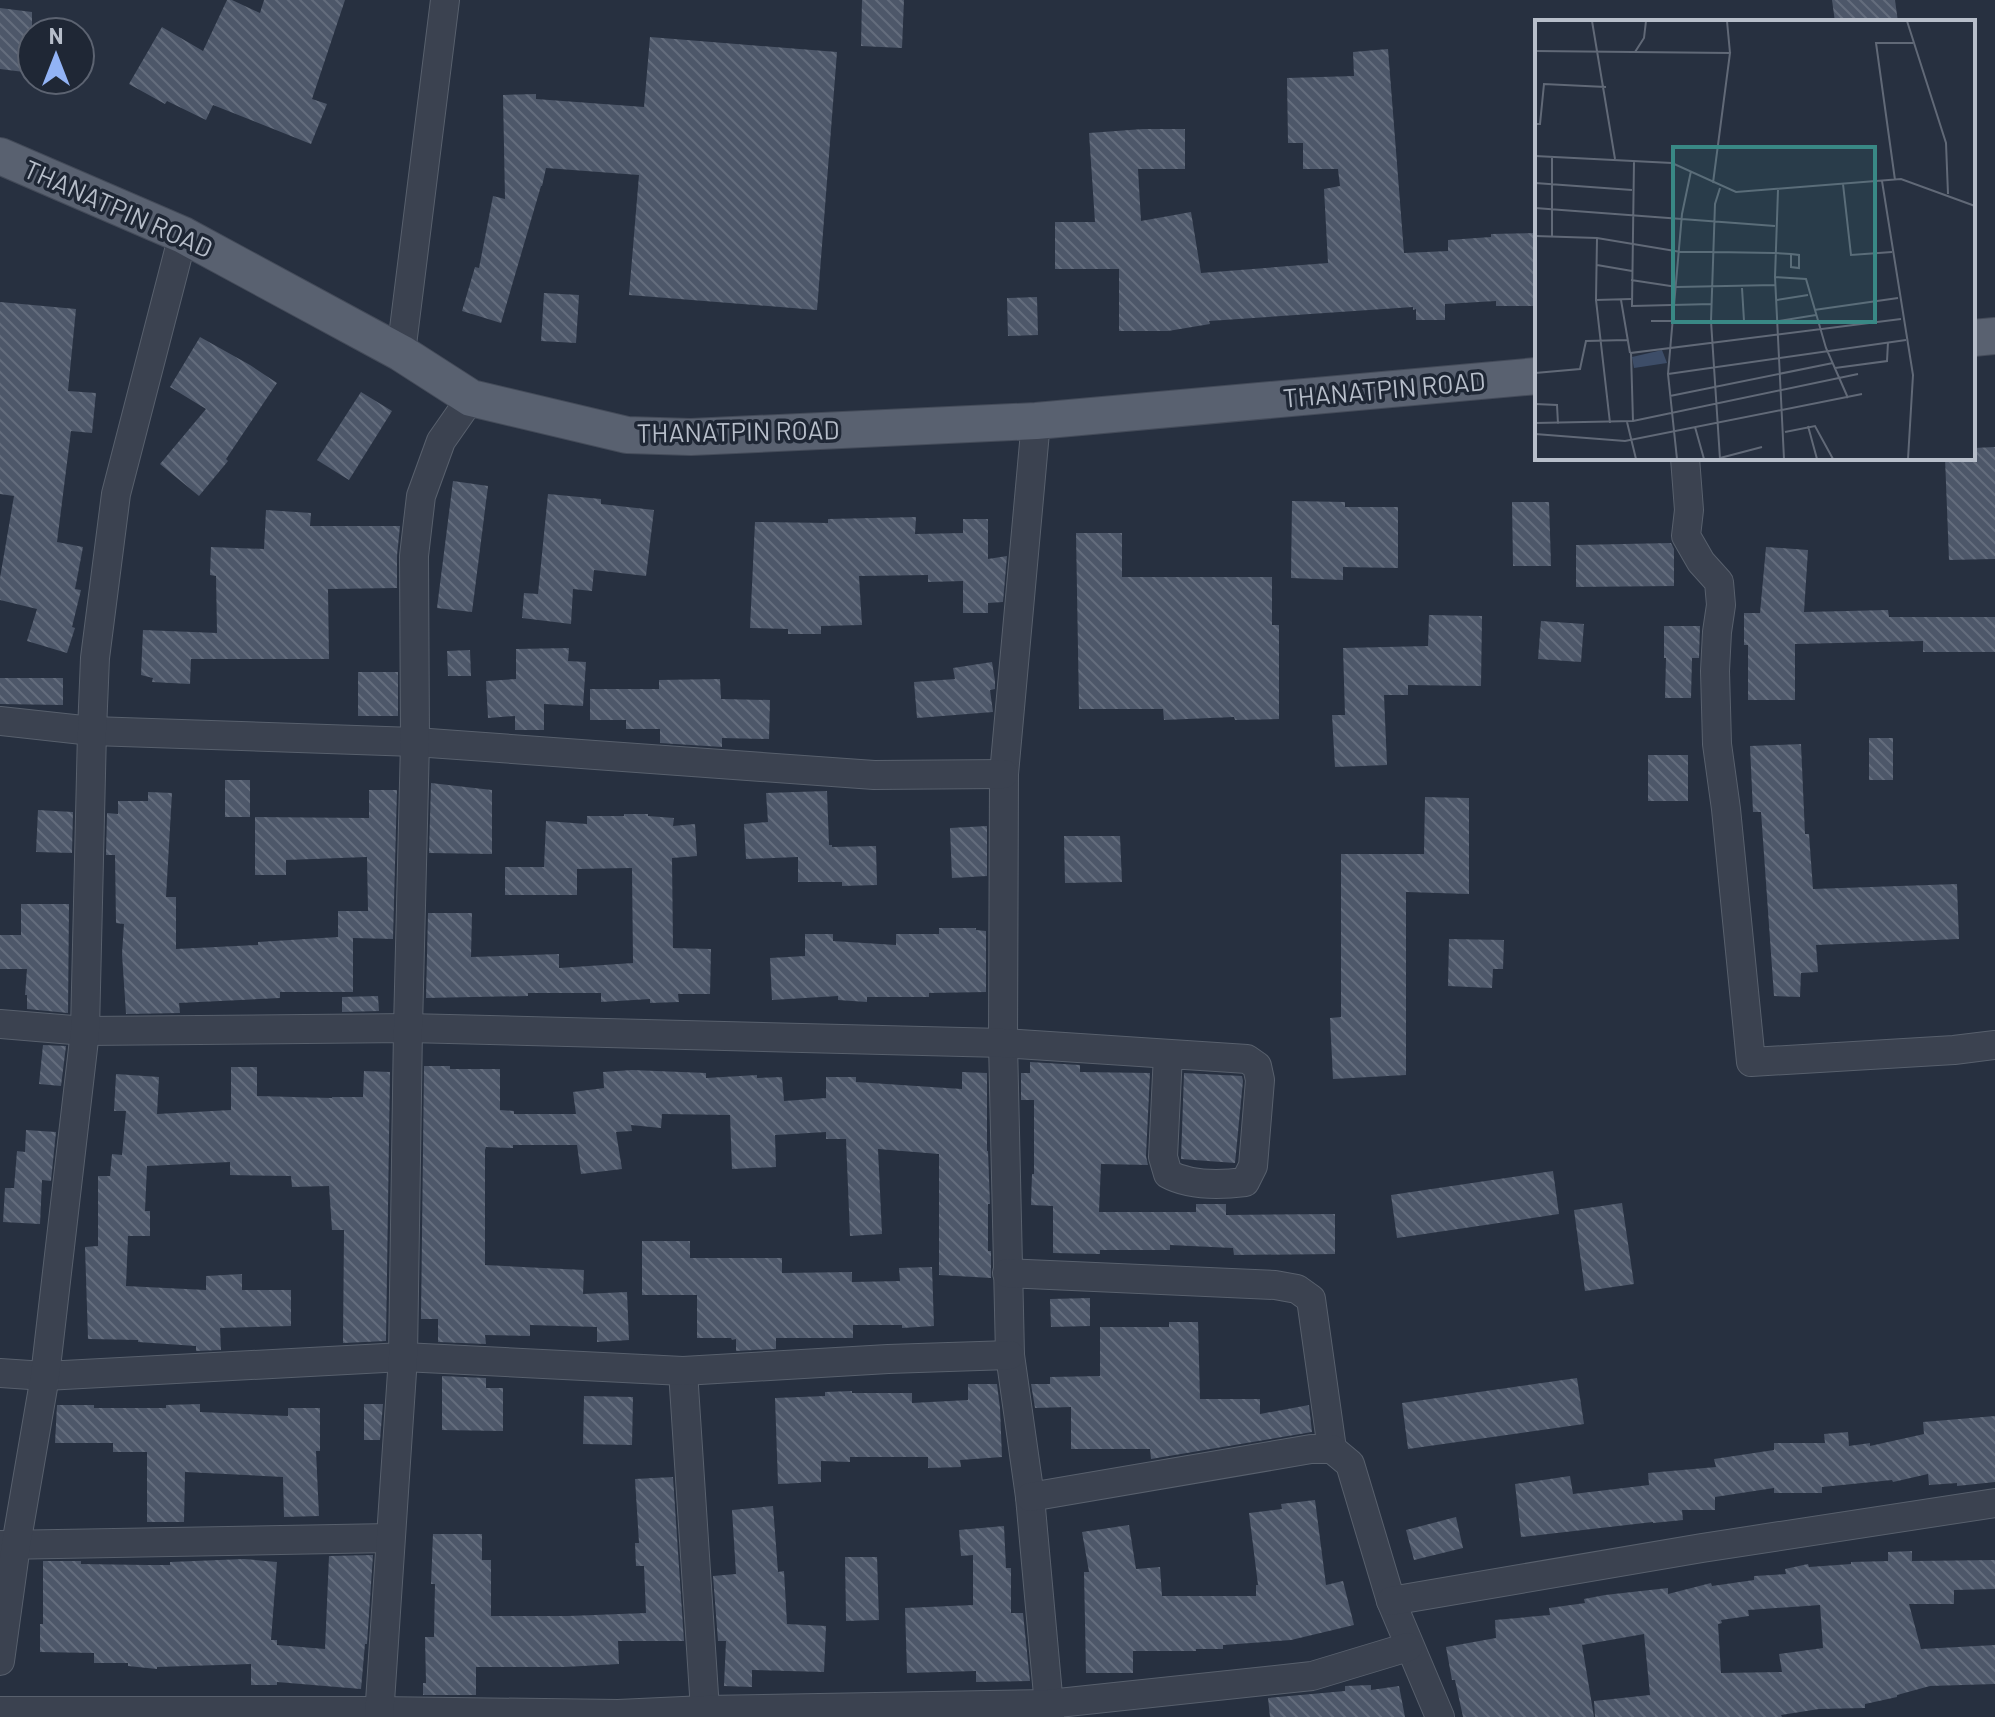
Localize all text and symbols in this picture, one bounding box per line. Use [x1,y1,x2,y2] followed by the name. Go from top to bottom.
[16,16,96,96] north arrow
[1535,20,1975,460] inset map
[49,22,63,48] text: N
[20,152,218,263] street label: THANATPIN ROAD
[1281,364,1486,413] street label: THANATPIN ROAD
[636,413,840,448] street label: THANATPIN ROAD

